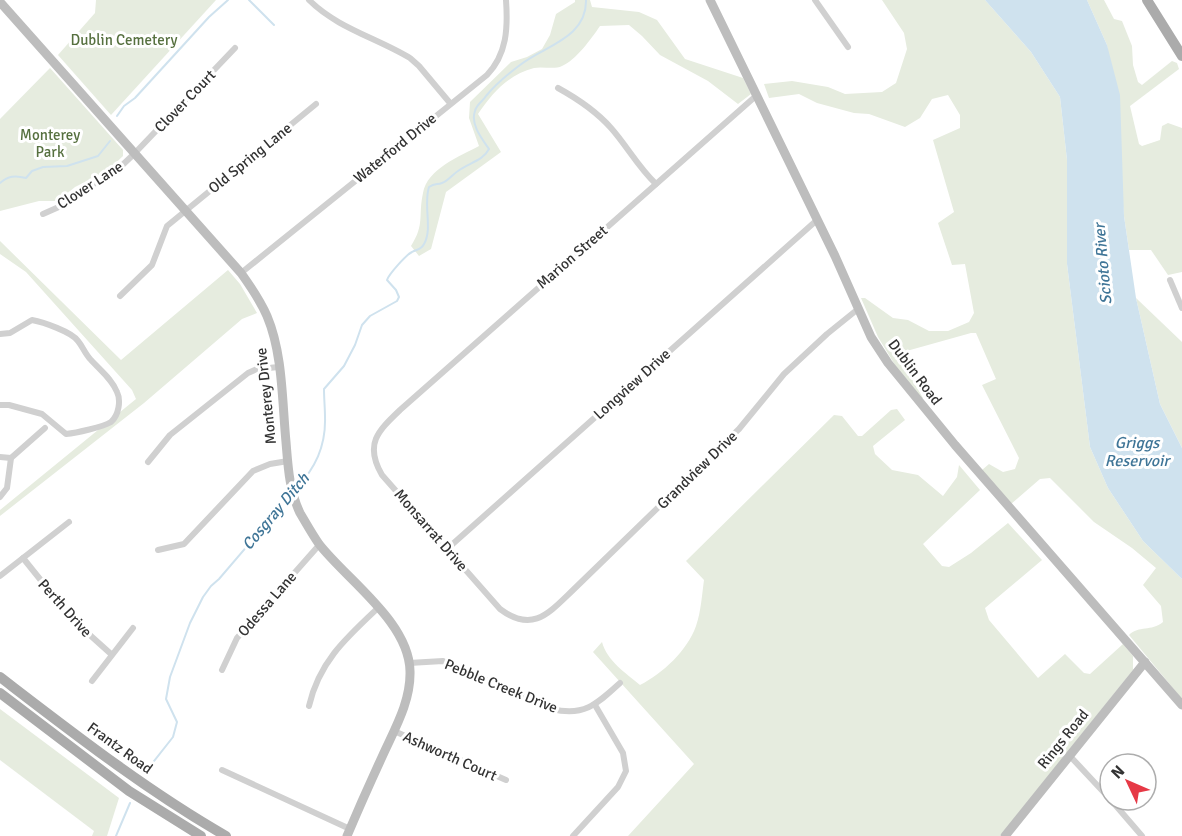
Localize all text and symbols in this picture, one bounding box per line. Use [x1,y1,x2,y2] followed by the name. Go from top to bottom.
[70,31,178,49] park label: Dublin Cemetery
[151,66,219,136] street label: Clover Court
[350,109,440,187] street label: Waterford Drive
[205,119,295,197] street label: Old Spring Lane
[20,126,80,161] park label: Monterey Park
[54,157,126,213] street label: Clover Lane
[533,221,611,293] street label: Marion Street
[1089,221,1116,305] water label: Scioto River
[884,336,946,409] street label: Dublin Road
[590,345,674,423] street label: Longview Drive
[252,347,280,445] street label: Monterey Drive
[653,427,741,513] street label: Grandview Drive
[1105,433,1171,471] water label: Griggs Reservoir
[238,468,315,554] water label: Cosgray Ditch
[391,485,471,575] street label: Monsarrat Drive
[234,568,300,640] street label: Odessa Lane
[34,575,96,641] street label: Perth Drive
[442,655,560,717] street label: Pebble Creek Drive
[1034,706,1092,772] street label: Rings Road
[84,718,156,778] street label: Frantz Road
[400,727,500,785] street label: Ashworth Court
[1098,752,1158,812] north arrow
[1107,761,1129,783] text: N

